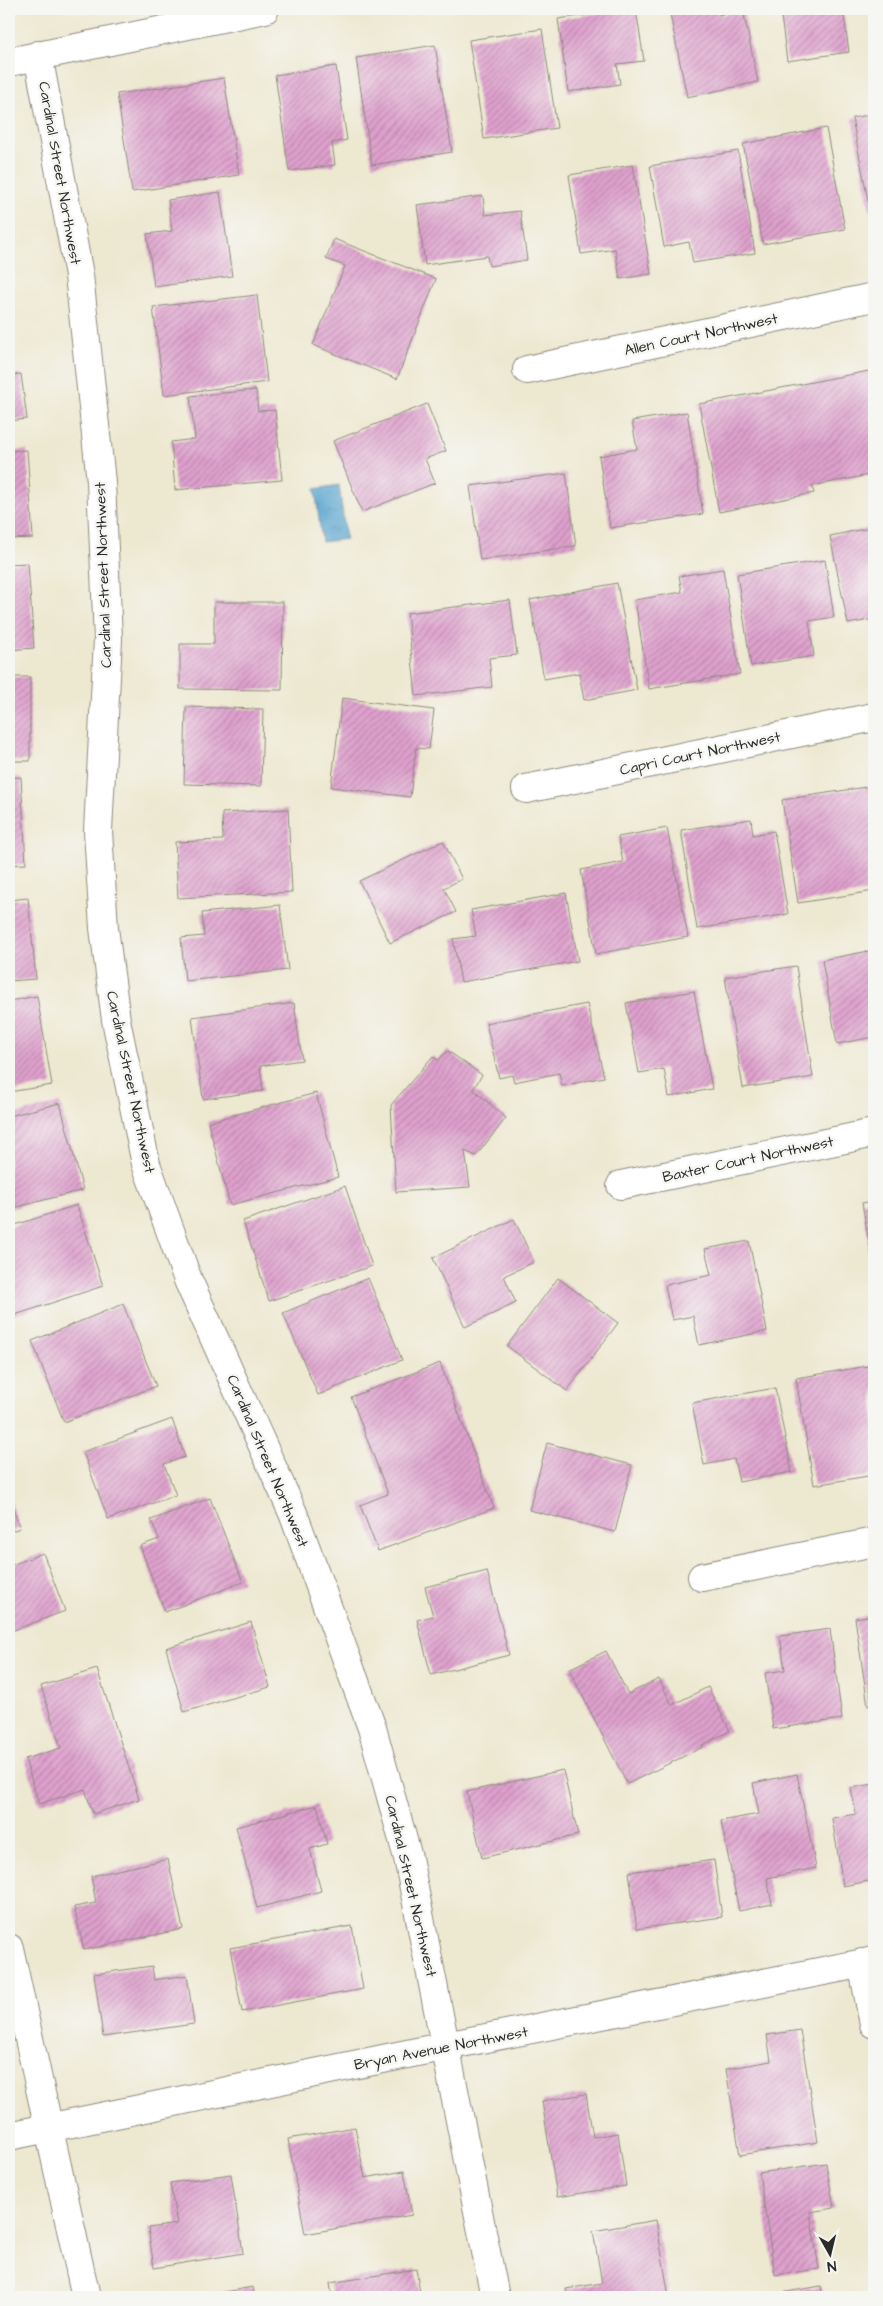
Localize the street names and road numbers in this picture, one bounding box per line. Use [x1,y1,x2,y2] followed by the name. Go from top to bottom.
[33,80,86,266] street label: Cardinal Street Northwest
[622,308,780,361] street label: Allen Court Northwest
[90,482,117,668] street label: Cardinal Street Northwest
[618,726,782,781] street label: Capri Court Northwest
[101,989,160,1175] street label: Cardinal Street Northwest
[661,1131,836,1188] street label: Baxter Court Northwest
[222,1372,313,1551] street label: Cardinal Street Northwest
[379,1793,442,1979] street label: Cardinal Street Northwest
[352,2021,530,2077] street label: Bryan Avenue Northwest

